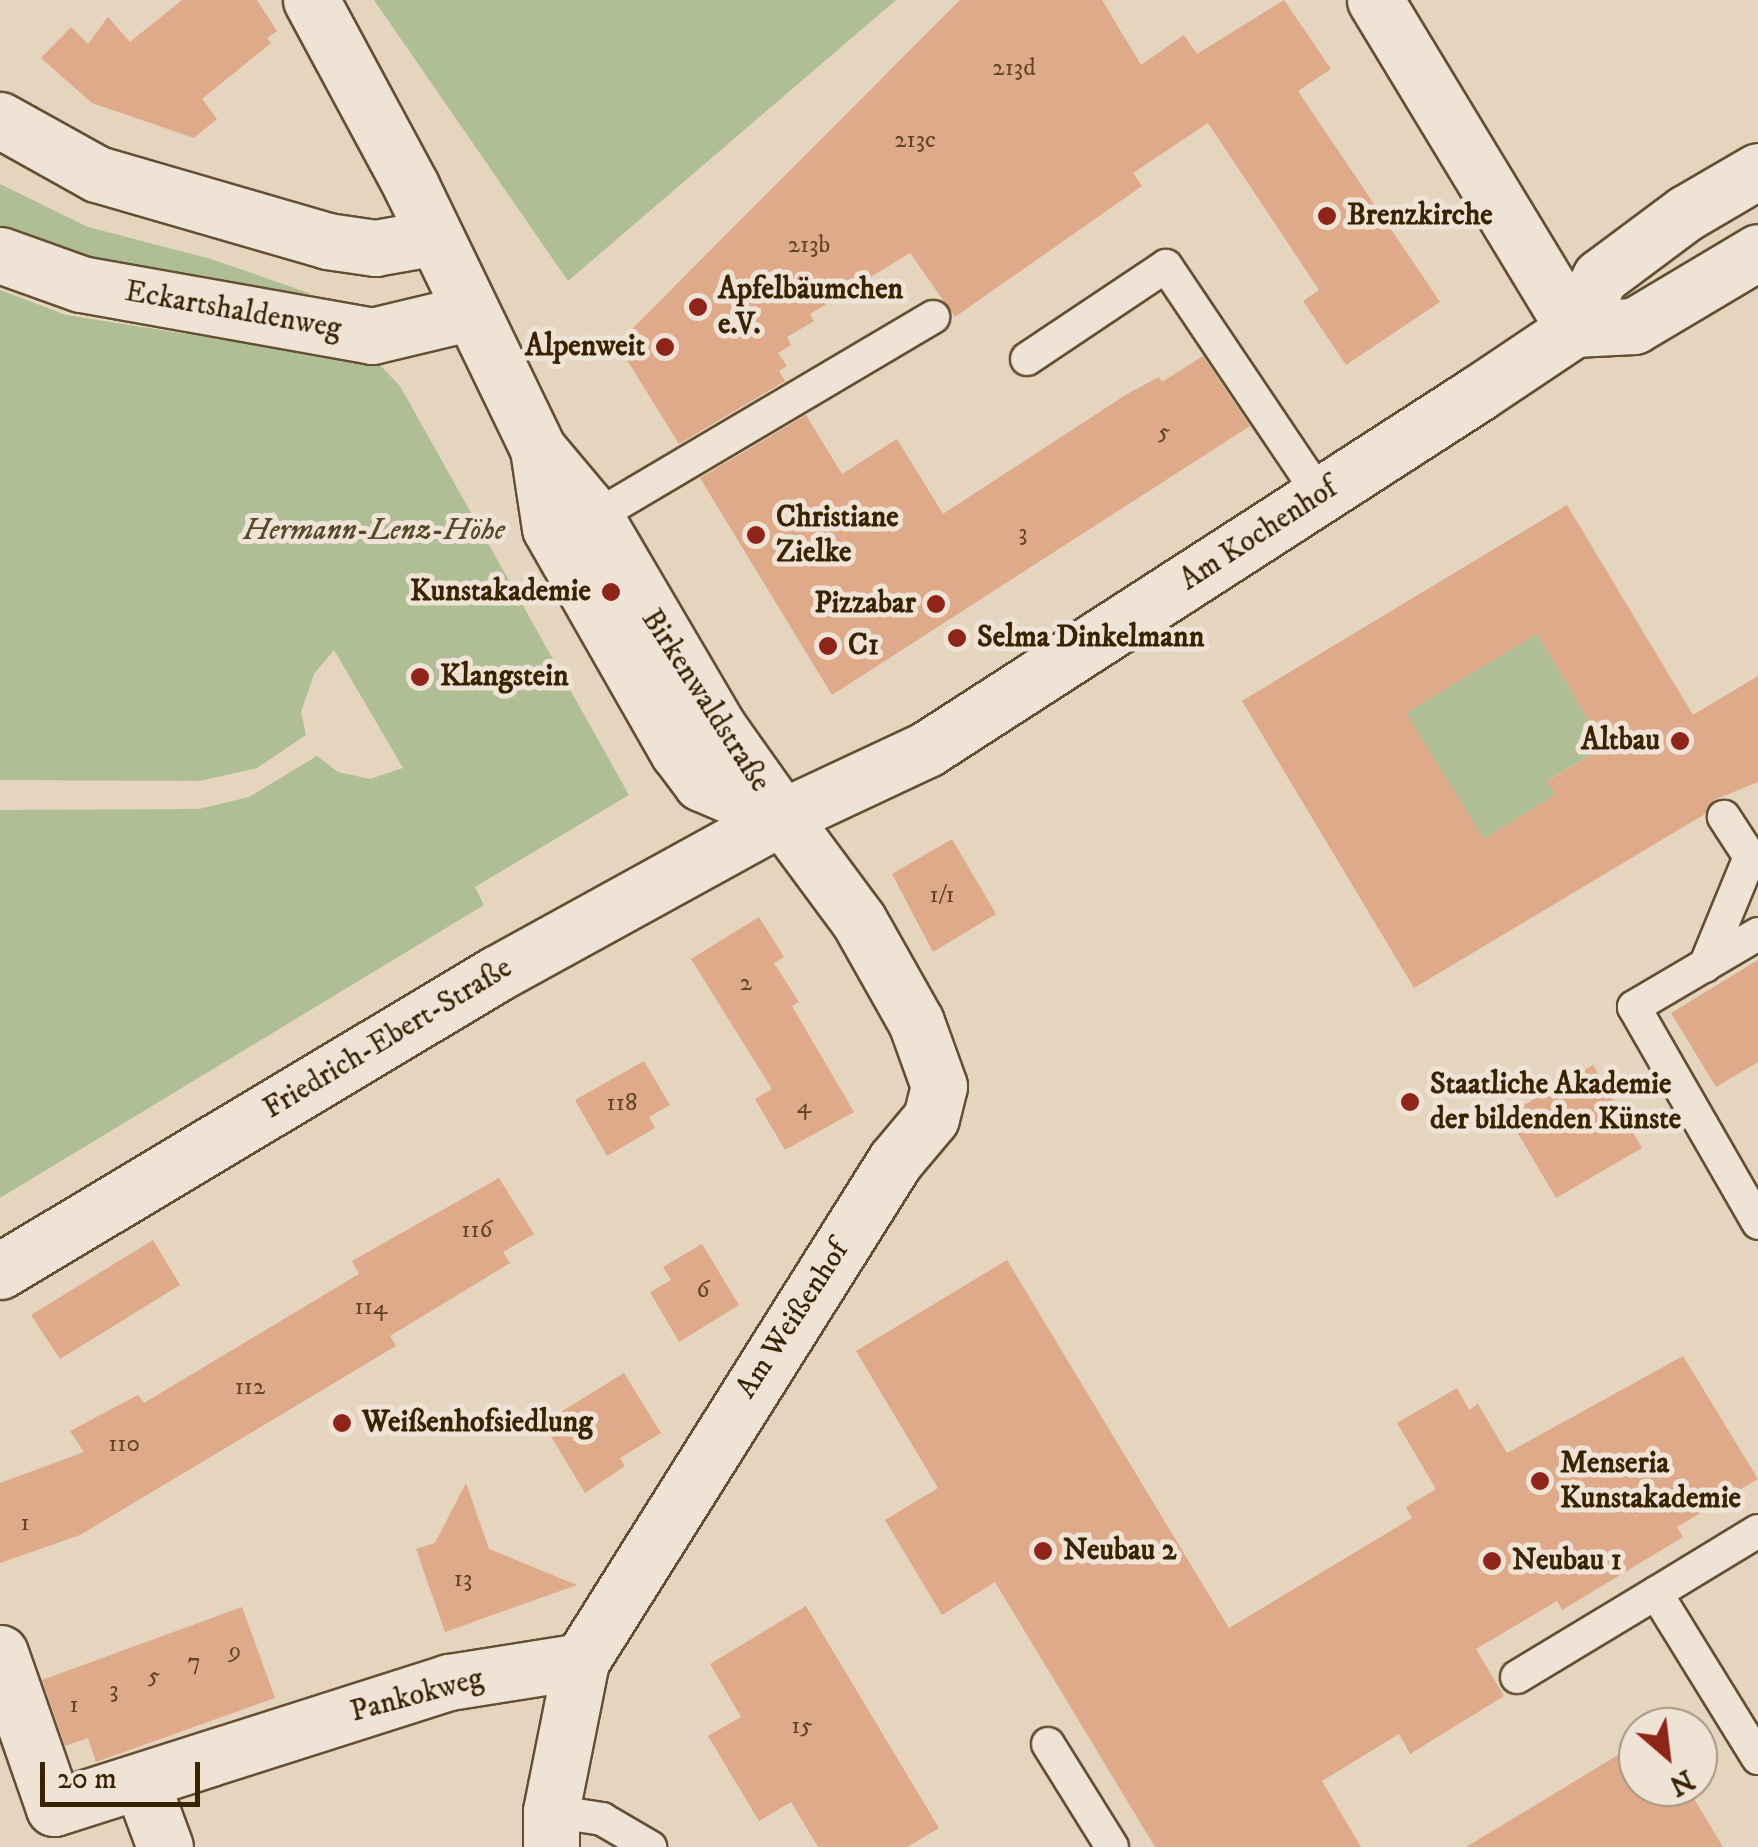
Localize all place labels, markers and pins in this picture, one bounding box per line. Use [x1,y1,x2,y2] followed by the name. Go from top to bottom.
[1347,198,1493,234] place label: Brenzkirche
[1316,205,1338,227] marker: Brenzkirche
[718,272,903,342] place label: Apfelbäumchen e.V.
[687,296,709,318] marker: Apfelbäumchen e.V.
[525,329,645,365] place label: Alpenweit
[654,336,676,358] marker: Alpenweit
[776,500,899,570] place label: Christiane Zielke
[745,524,767,546] marker: Christiane Zielke
[410,574,591,610] place label: Kunstakademie
[600,581,622,603] marker: Kunstakademie
[814,586,916,622] place label: Pizzabar
[925,593,947,615] marker: Pizzabar
[977,620,1204,656] place label: Selma Dinkelmann
[946,627,968,649] marker: Selma Dinkelmann
[848,628,879,664] place label: C1
[817,635,839,657] marker: C1
[440,659,569,695] place label: Klangstein
[409,666,431,688] marker: Klangstein
[1581,723,1660,759] place label: Altbau
[1669,730,1691,752] marker: Altbau
[1430,1067,1681,1138] place label: Staatliche Akademie der bildenden Künste
[1399,1091,1421,1113] marker: Staatliche Akademie der bildenden Künste
[362,1405,593,1441] place label: Weißenhofsiedlung
[331,1412,353,1434] marker: Weißenhofsiedlung
[1560,1446,1741,1516] place label: Menseria Kunstakademie
[1529,1470,1551,1492] marker: Menseria Kunstakademie
[1063,1533,1176,1569] place label: Neubau 2
[1032,1540,1054,1562] marker: Neubau 2
[1512,1543,1622,1579] place label: Neubau 1
[1481,1550,1503,1572] marker: Neubau 1

